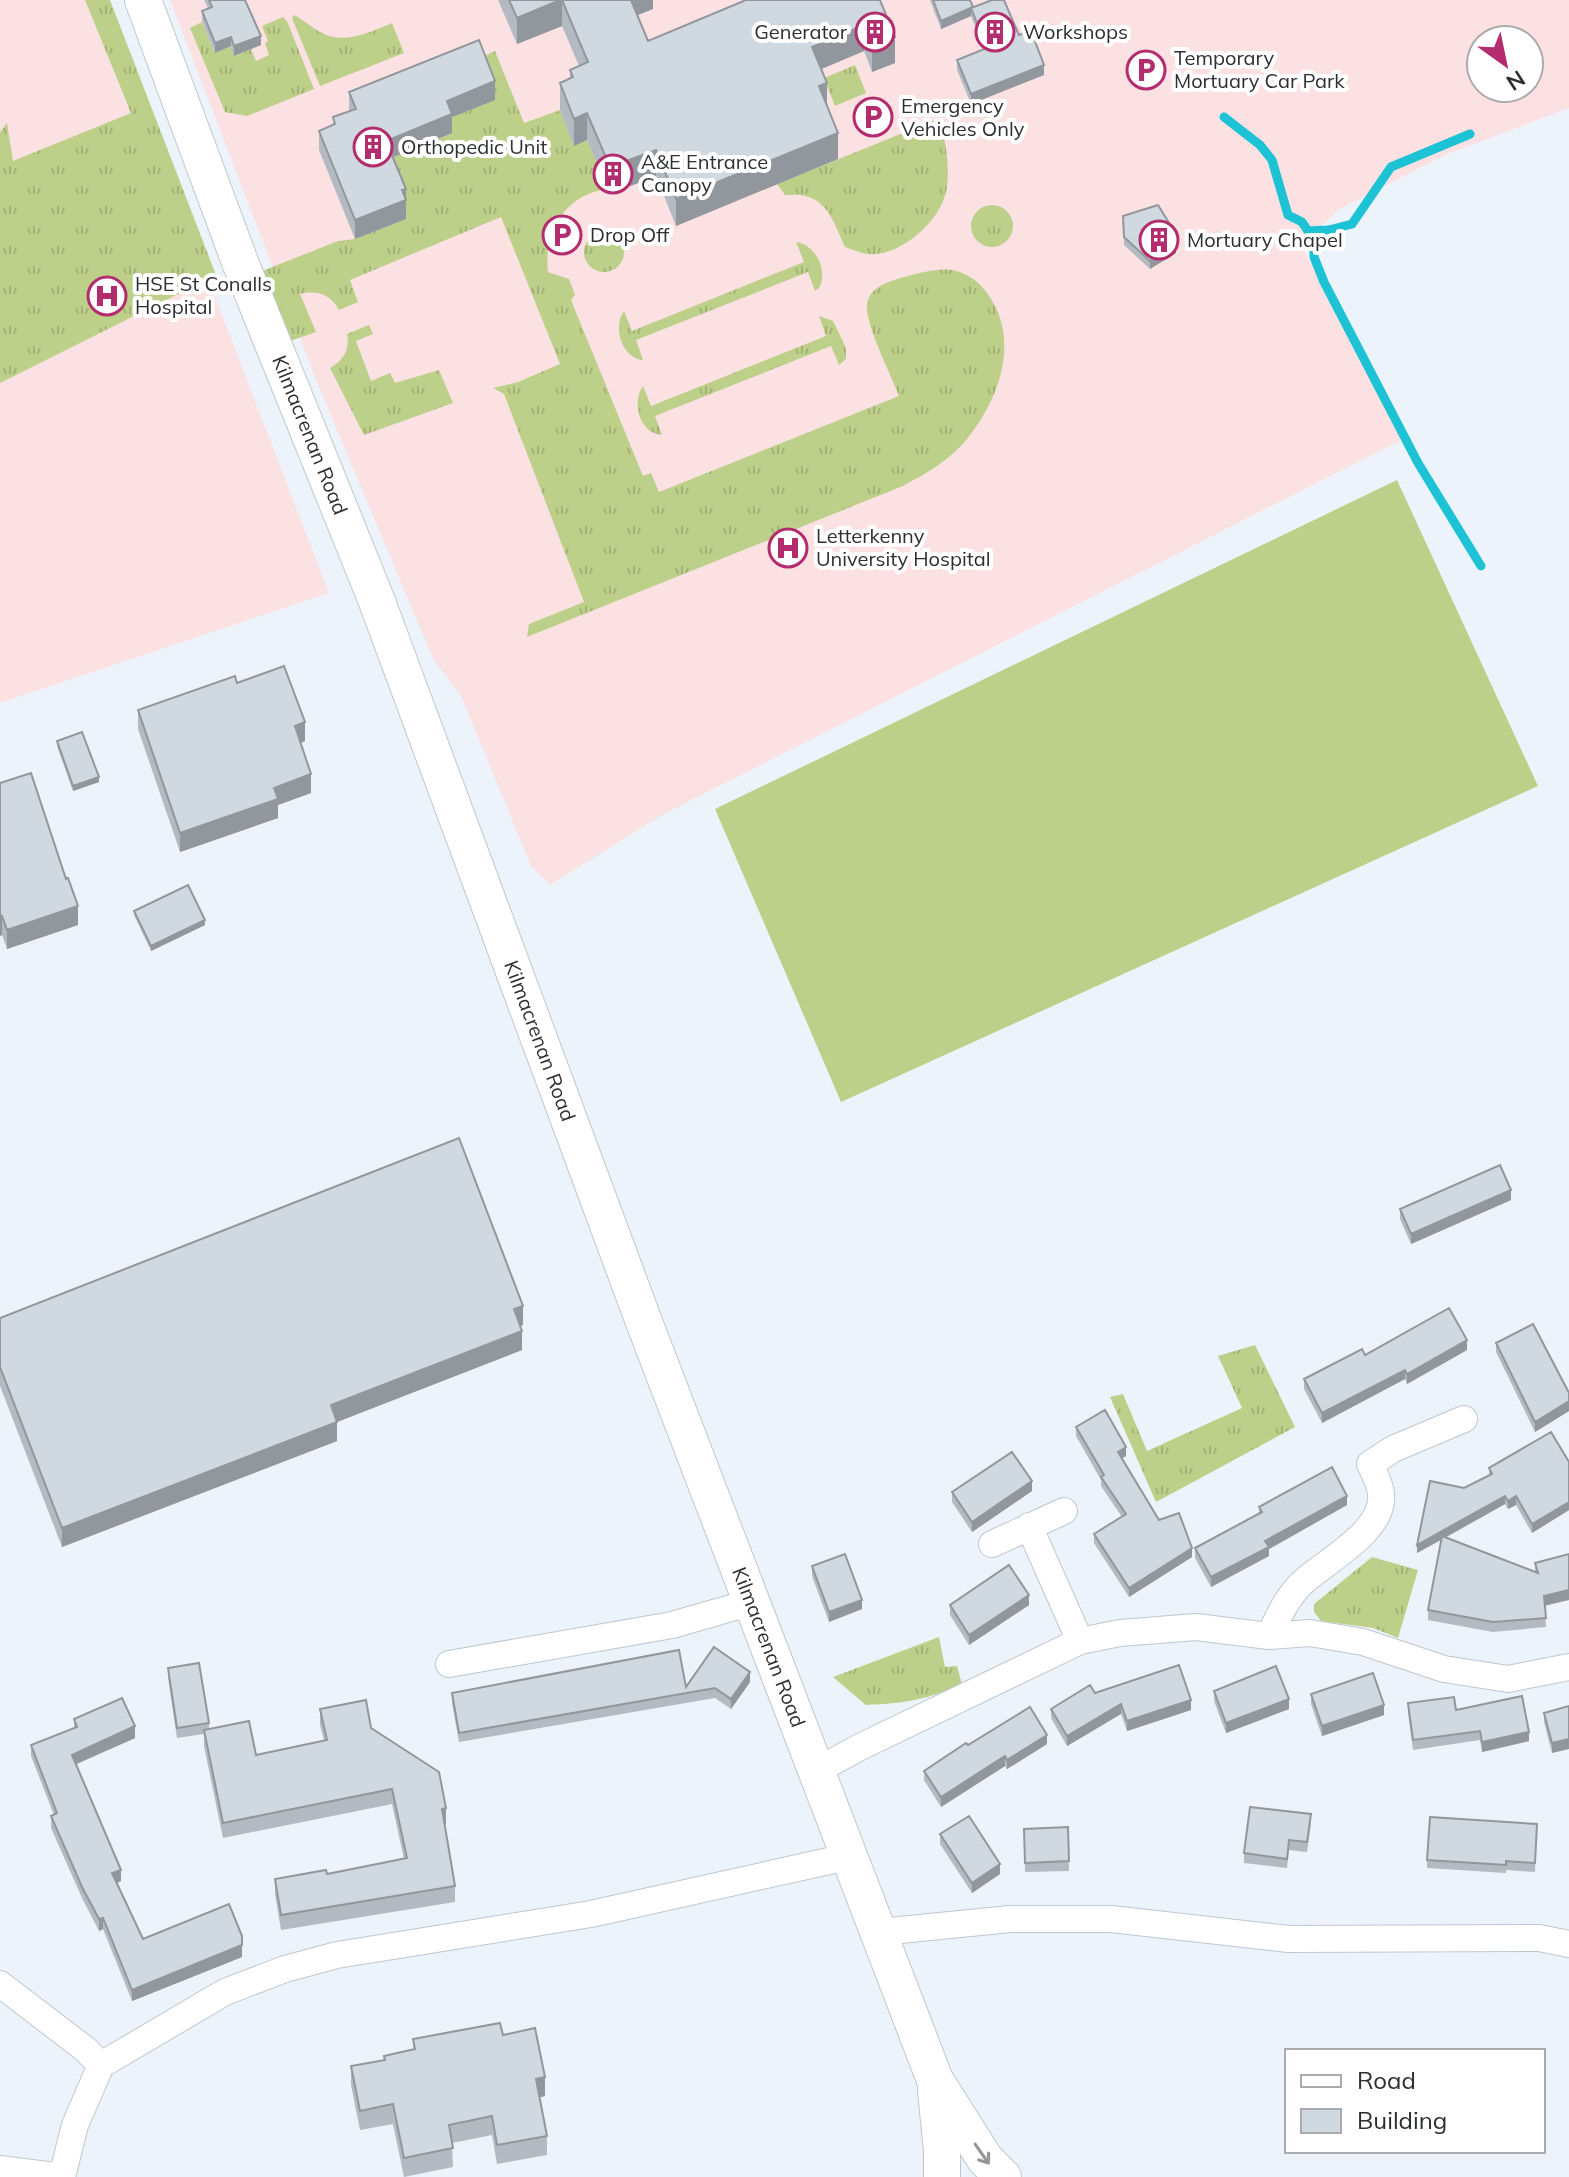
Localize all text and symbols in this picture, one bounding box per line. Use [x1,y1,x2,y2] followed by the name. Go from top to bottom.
[854,11,896,53] building icon: Generator
[974,11,1016,53] building icon: Workshops
[754,19,848,44] place label: Generator
[1023,19,1128,44] place label: Workshops
[1465,24,1545,104] north arrow
[1174,45,1345,93] place label: Temporary Mortuary Car Park
[1125,49,1167,91] parking icon: Temporary Mortuary Car Park
[1501,65,1530,97] text: N
[901,93,1025,141] place label: Emergency Vehicles Only
[852,96,894,138] parking icon: Emergency Vehicles Only
[352,126,394,168] building icon: Orthopedic Unit
[401,134,547,159] place label: Orthopedic Unit
[641,149,768,197] place label: A&E Entrance Canopy
[592,153,634,195] building icon: A&E Entrance Canopy
[541,214,583,256] parking icon: Drop Off
[1138,219,1180,261] building icon: Mortuary Chapel
[590,222,670,247] place label: Drop Off
[1187,227,1343,252] place label: Mortuary Chapel
[135,271,272,319] place label: HSE St Conalls Hospital
[86,275,128,317] hospital icon: HSE St Conalls Hospital
[267,352,354,518] street label: Kilmacrenan Road
[816,523,990,571] place label: Letterkenny University Hospital
[767,527,809,569] hospital icon: Letterkenny University Hospital
[499,957,581,1124] street label: Kilmacrenan Road
[727,1563,811,1730] street label: Kilmacrenan Road
[1285,2049,1545,2153] legend
[1357,2065,1416,2095] text: Road
[1357,2105,1447,2135] text: Building
[973,2143,990,2164] one-way arrow

